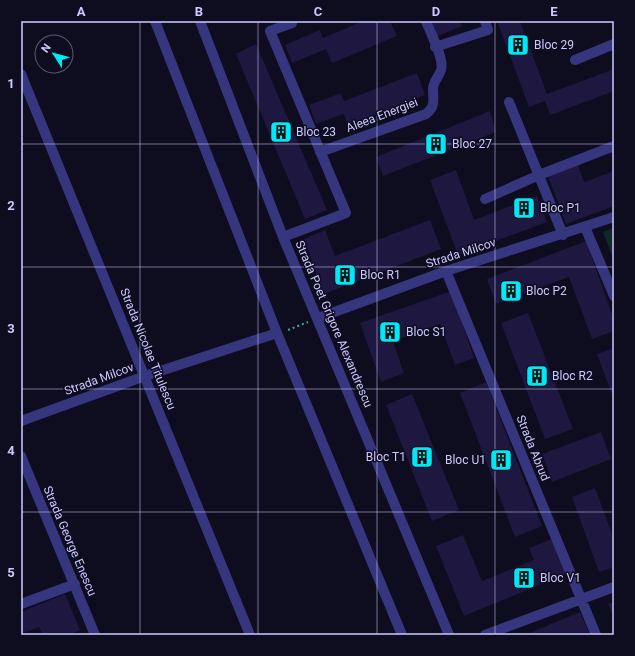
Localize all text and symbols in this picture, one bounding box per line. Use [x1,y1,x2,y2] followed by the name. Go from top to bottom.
[77,4,86,19] text: A
[195,4,203,19] text: B
[314,4,323,19] text: C
[432,4,440,19] text: D
[550,4,558,19] text: E
[505,32,531,58] building icon: Bloc 29
[34,34,74,74] north arrow
[534,38,574,52] place label: Bloc 29
[39,41,54,55] text: N
[7,76,15,91] text: 1
[344,95,420,135] street label: Aleea Energiei
[268,119,294,145] building icon: Bloc 23
[296,125,336,139] place label: Bloc 23
[423,131,449,157] building icon: Bloc 27
[452,137,492,151] place label: Bloc 27
[511,195,537,221] building icon: Bloc P1
[7,198,15,213] text: 2
[540,201,581,215] place label: Bloc P1
[424,235,498,271] street label: Strada Milcov
[292,239,376,409] street label: Strada Poet Grigore Alexandrescu
[332,262,358,288] building icon: Bloc R1
[360,268,401,282] place label: Bloc R1
[498,278,524,304] building icon: Bloc P2
[526,284,567,298] place label: Bloc P2
[117,286,179,412] street label: Strada Nicolae Titulescu
[377,319,403,345] building icon: Bloc S1
[7,321,15,336] text: 3
[406,325,446,339] place label: Bloc S1
[62,360,136,398] street label: Strada Milcov
[524,363,550,389] building icon: Bloc R2
[552,369,593,383] place label: Bloc R2
[513,413,553,483] street label: Strada Abrud
[7,443,15,458] text: 4
[409,444,435,470] building icon: Bloc T1
[488,447,514,473] building icon: Bloc U1
[366,450,406,464] place label: Bloc T1
[445,453,486,467] place label: Bloc U1
[41,484,99,598] street label: Strada George Enescu
[7,565,15,580] text: 5
[511,565,537,591] building icon: Bloc V1
[540,571,581,585] place label: Bloc V1

